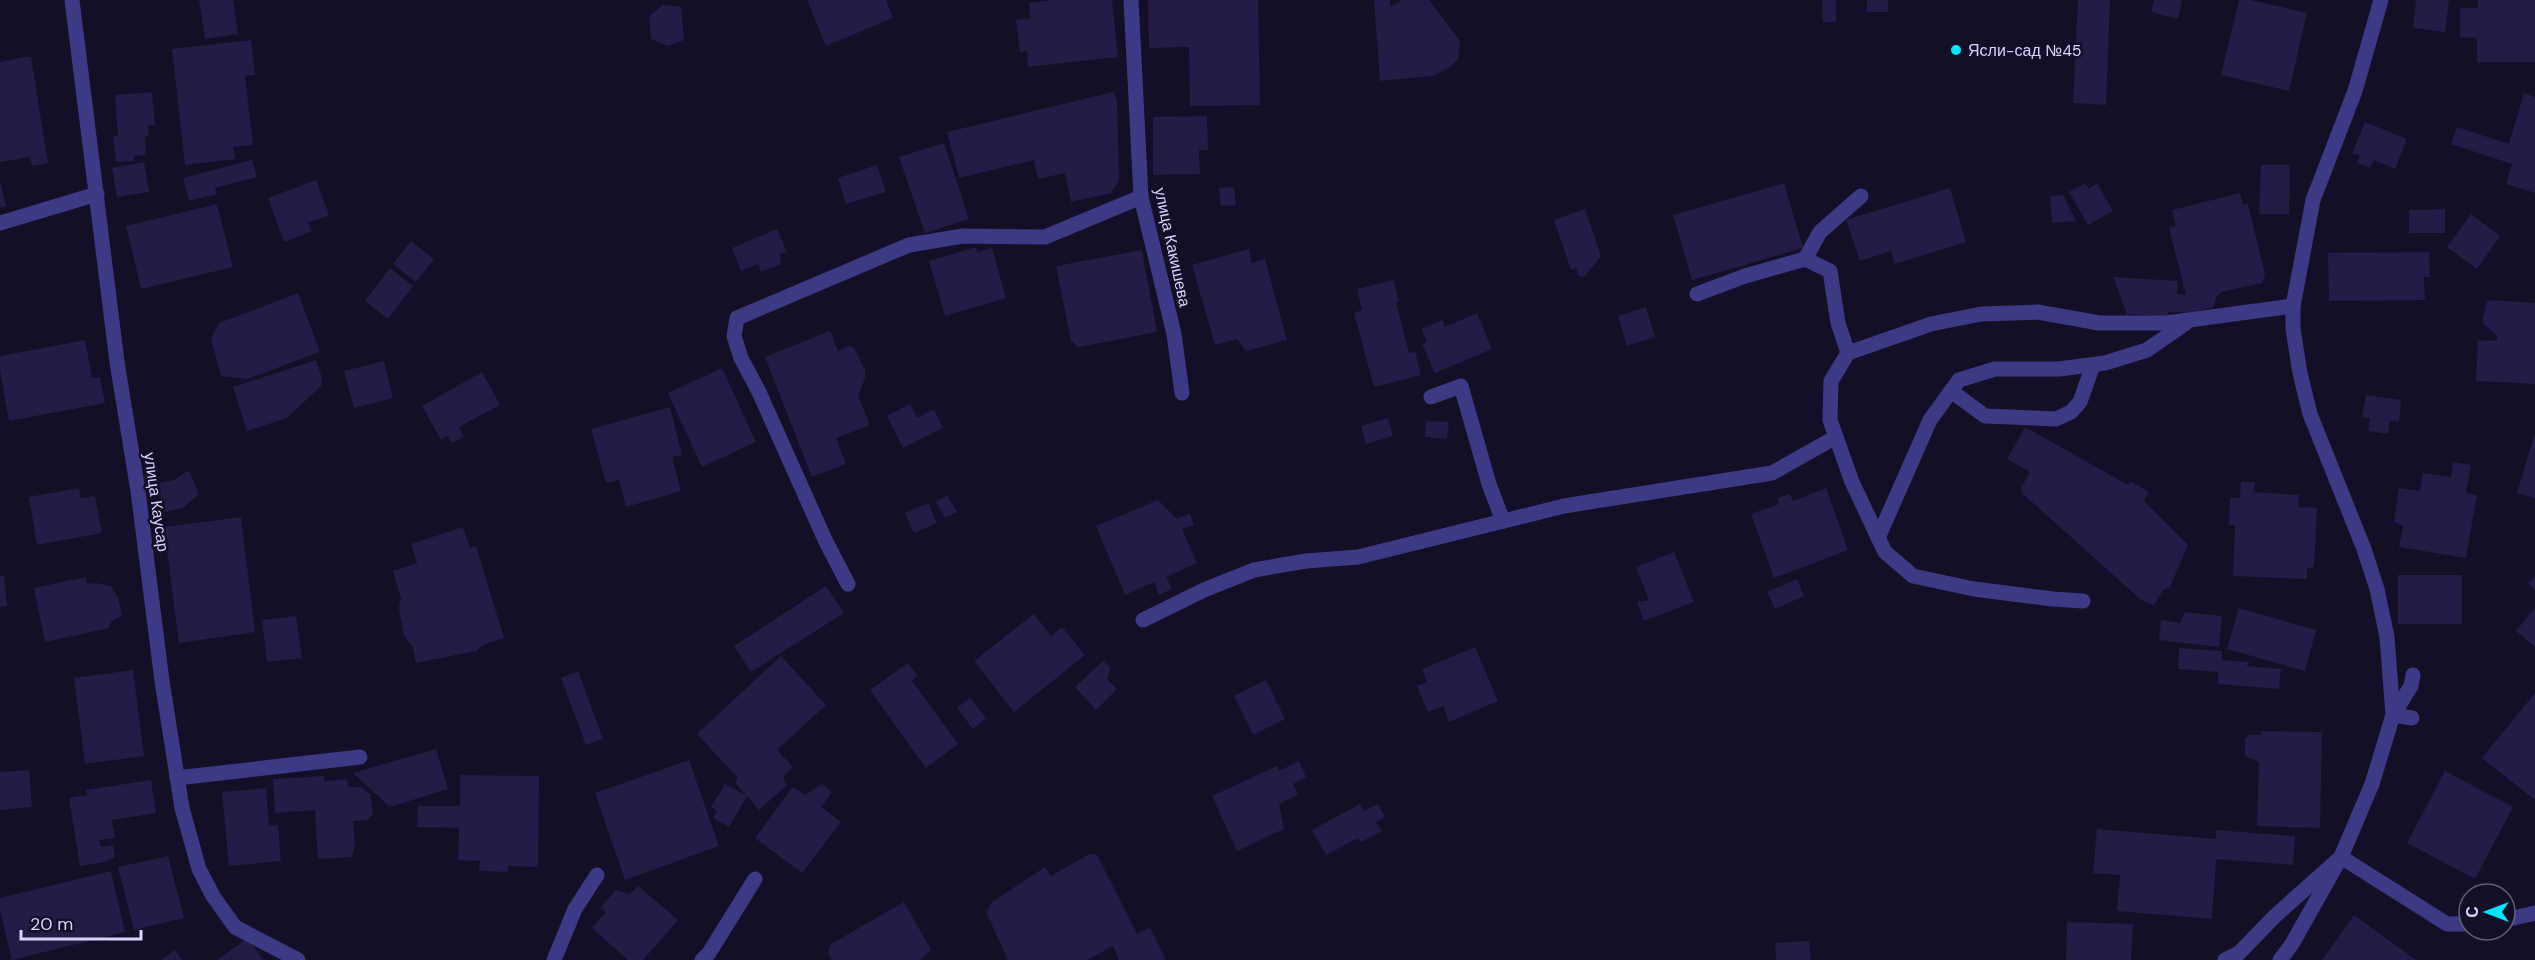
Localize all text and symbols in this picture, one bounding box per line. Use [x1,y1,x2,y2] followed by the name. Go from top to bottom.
[1968,40,2082,61] place label: Ясли-сад №45
[1949,43,1963,57] marker: Ясли-сад №45
[1150,186,1195,309] street label: улица Какишева
[139,451,174,553] street label: улица Каусар
[2457,882,2517,942] north arrow
[21,903,141,941] scale bar
[2462,906,2483,918] text: С
[30,912,73,936] text: 20 m

